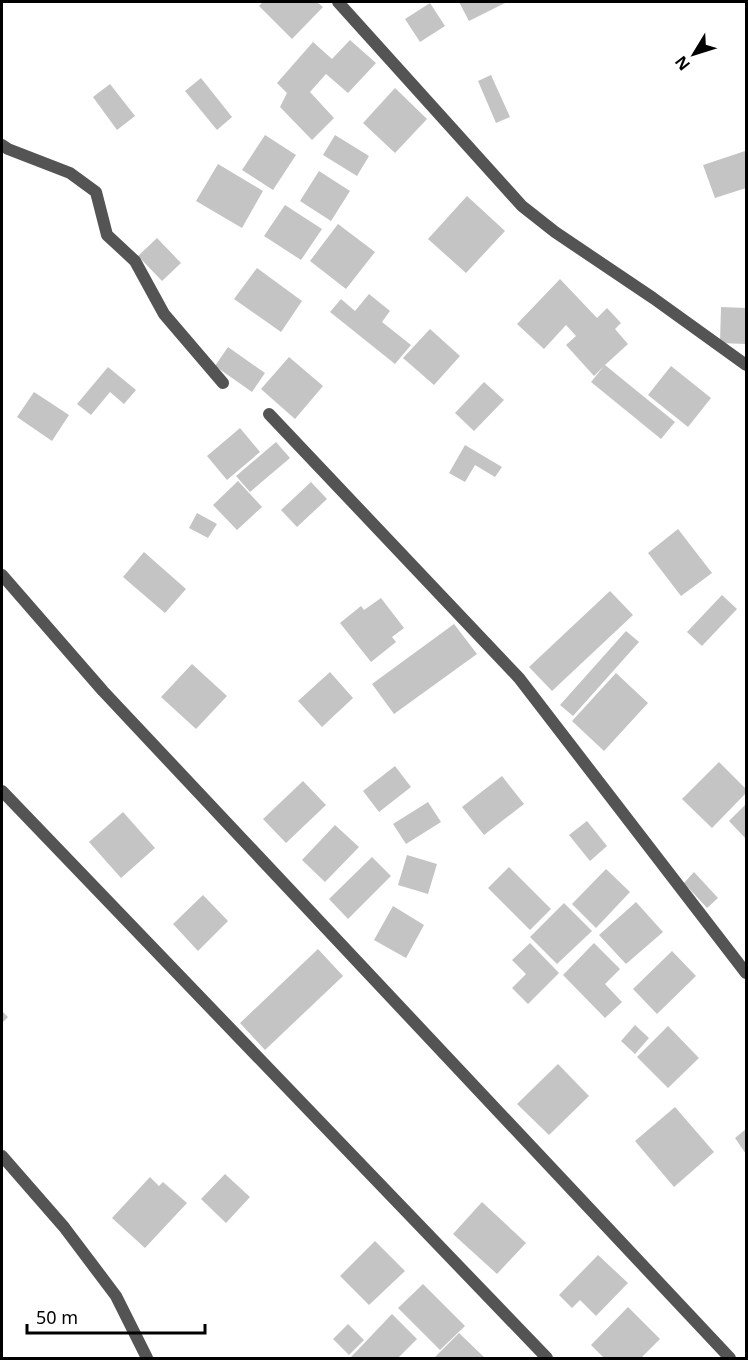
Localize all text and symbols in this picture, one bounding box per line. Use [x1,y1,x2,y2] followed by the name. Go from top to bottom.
[664,24,724,84] north arrow
[670,51,695,75] text: N
[27,1297,206,1335] scale bar
[36,1305,78,1329] text: 50 m

